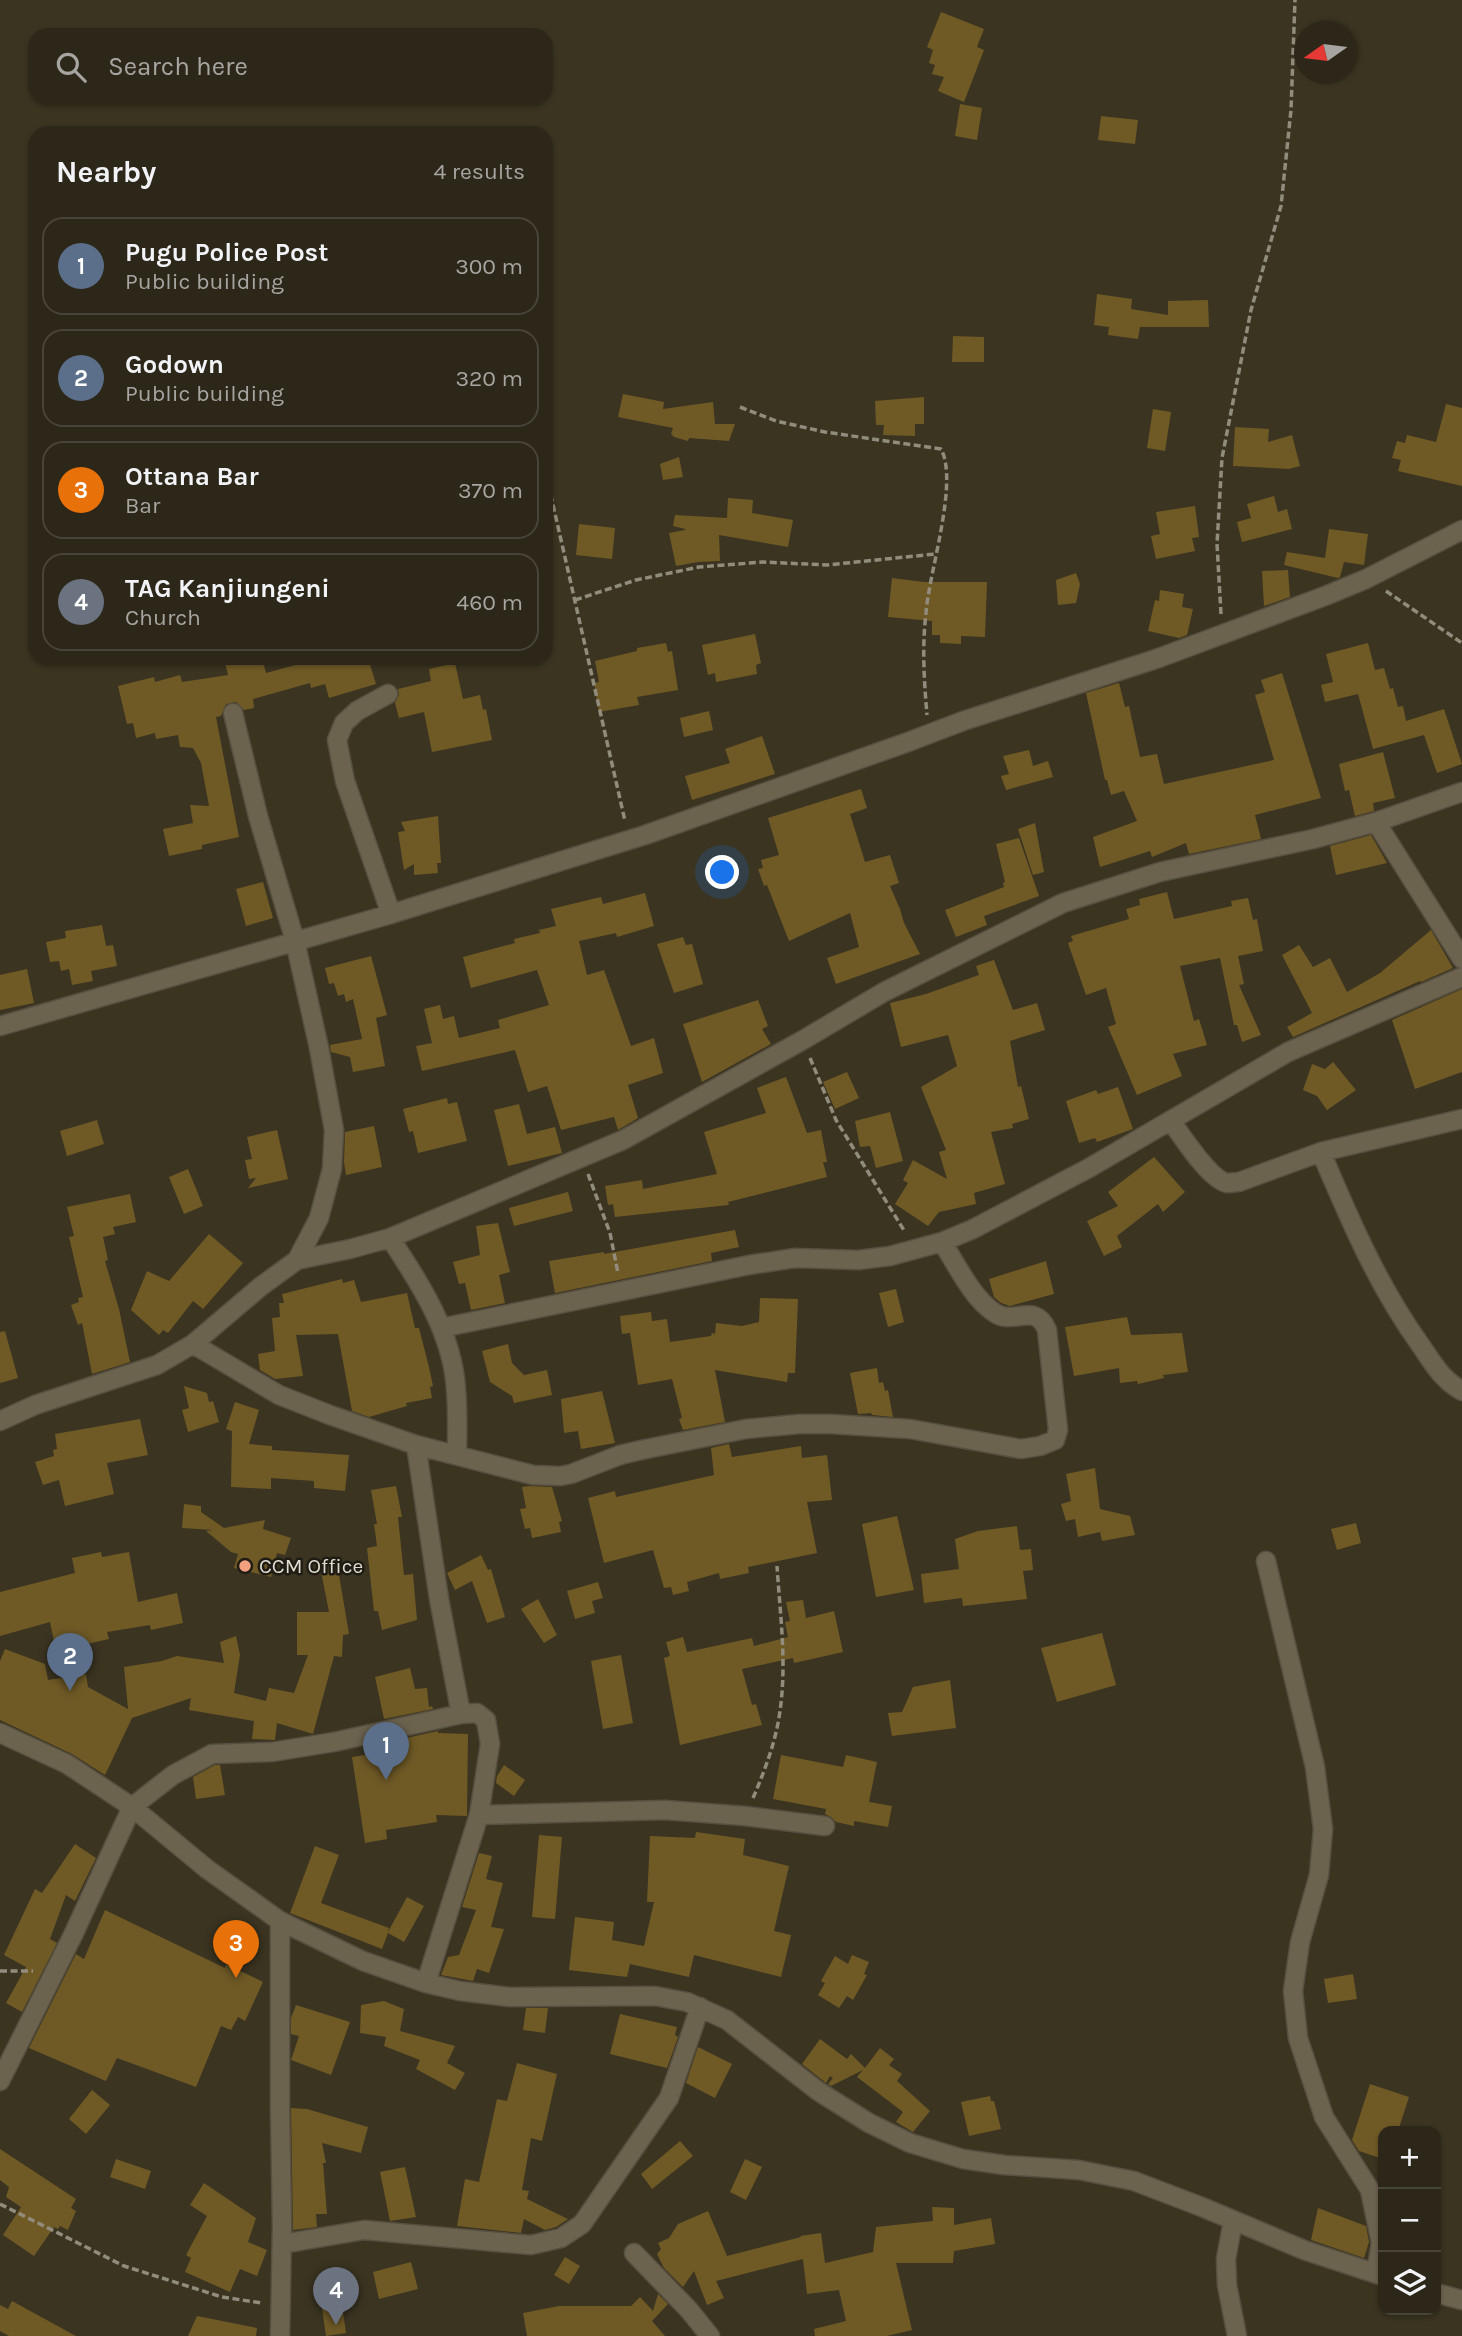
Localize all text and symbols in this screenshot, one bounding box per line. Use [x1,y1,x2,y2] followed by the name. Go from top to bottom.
[1294,21,1357,84] north arrow
[28,28,553,105] search box
[52,48,90,86] icon: search
[108,51,248,82] text: Search here
[56,154,156,190] text: Nearby
[433,158,525,185] text: 4 results
[125,237,329,268] text: Pugu Police Post
[77,253,85,280] text: 1
[455,253,523,280] text: 300 m
[125,268,284,295] text: Public building
[125,349,224,380] text: Godown
[74,365,88,392] text: 2
[455,365,523,392] text: 320 m
[125,380,284,407] text: Public building
[125,461,259,492] text: Ottana Bar
[74,477,88,504] text: 3
[458,477,523,504] text: 370 m
[125,492,160,519] text: Bar
[125,573,330,604] text: TAG Kanjiungeni
[74,589,88,616] text: 4
[456,589,523,616] text: 460 m
[125,604,201,631] text: Church
[705,855,739,889] your location
[259,1554,363,1578] place label: CCM Office
[237,1558,253,1574] marker: CCM Office
[47,1633,93,1691] pin: 2
[363,1722,409,1780] pin: 1
[213,1920,259,1978] pin: 3
[1378,2126,1441,2315] map controls
[1378,2126,1441,2189] button: +
[1378,2189,1441,2252] button: −
[1378,2252,1441,2315] button: layers
[313,2267,359,2325] pin: 4

